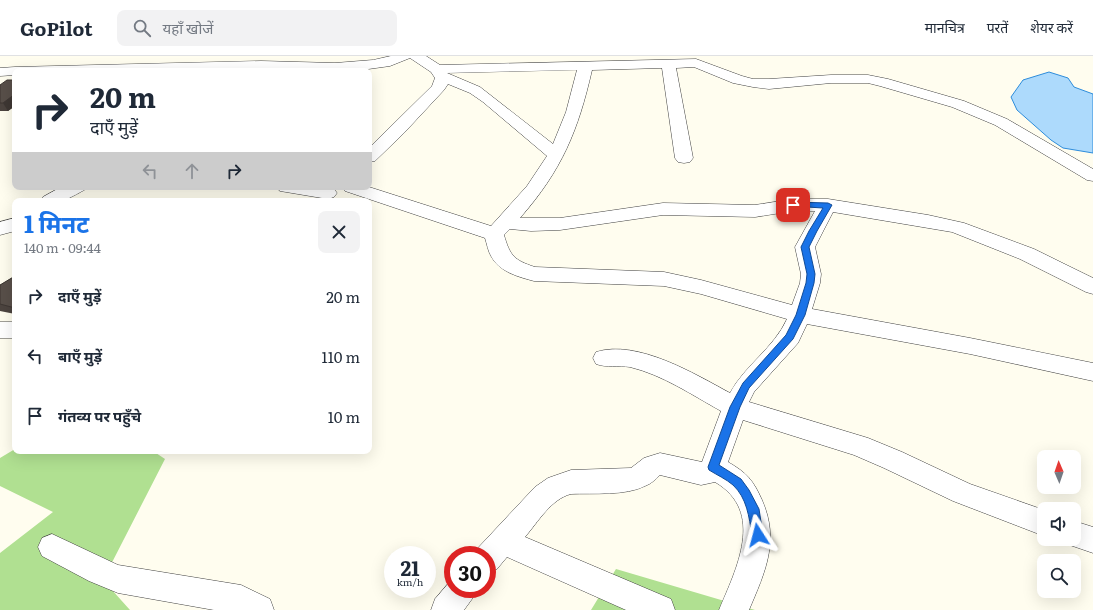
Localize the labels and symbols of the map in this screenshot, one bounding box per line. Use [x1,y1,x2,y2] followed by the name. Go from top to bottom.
[776,188,810,222] pin
[1037,450,1081,494] north arrow
[737,514,779,556] position arrow
[444,546,496,598] speed limit sign: 30

